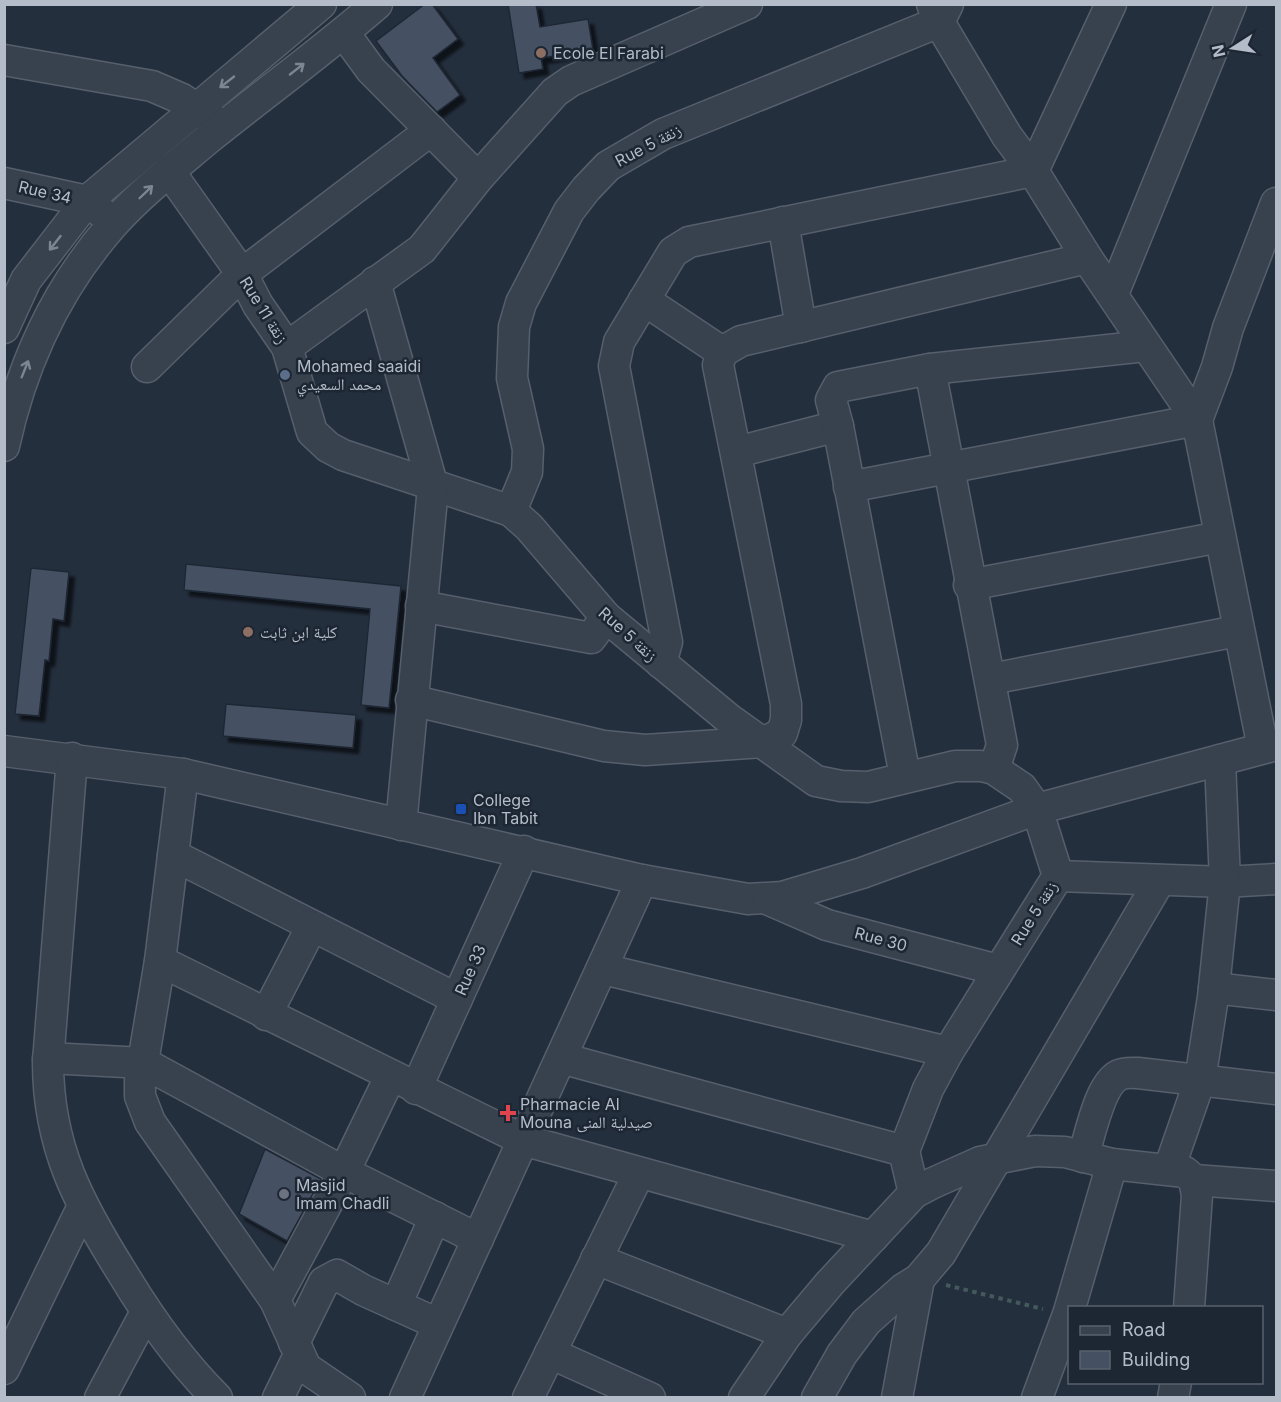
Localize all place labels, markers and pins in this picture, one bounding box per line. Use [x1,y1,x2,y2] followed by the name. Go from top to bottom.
[553,43,664,63] place label: Ecole El Farabi
[534,46,548,60] marker: Ecole El Farabi
[297,356,421,397] place label: Mohamed saaidi محمد السعيدي
[278,368,292,382] marker: Mohamed saaidi محمد السعيدي
[260,622,337,643] place label: كلية ابن ثابت
[241,625,255,639] marker: كلية ابن ثابت
[473,790,538,828] place label: College Ibn Tabit
[454,802,468,816] marker: College Ibn Tabit
[520,1094,653,1133] place label: Pharmacie Al Mouna صيدلية المنى
[501,1106,515,1120] marker: Pharmacie Al Mouna صيدلية المنى
[296,1175,390,1213] place label: Masjid Imam Chadli
[277,1187,291,1201] marker: Masjid Imam Chadli

